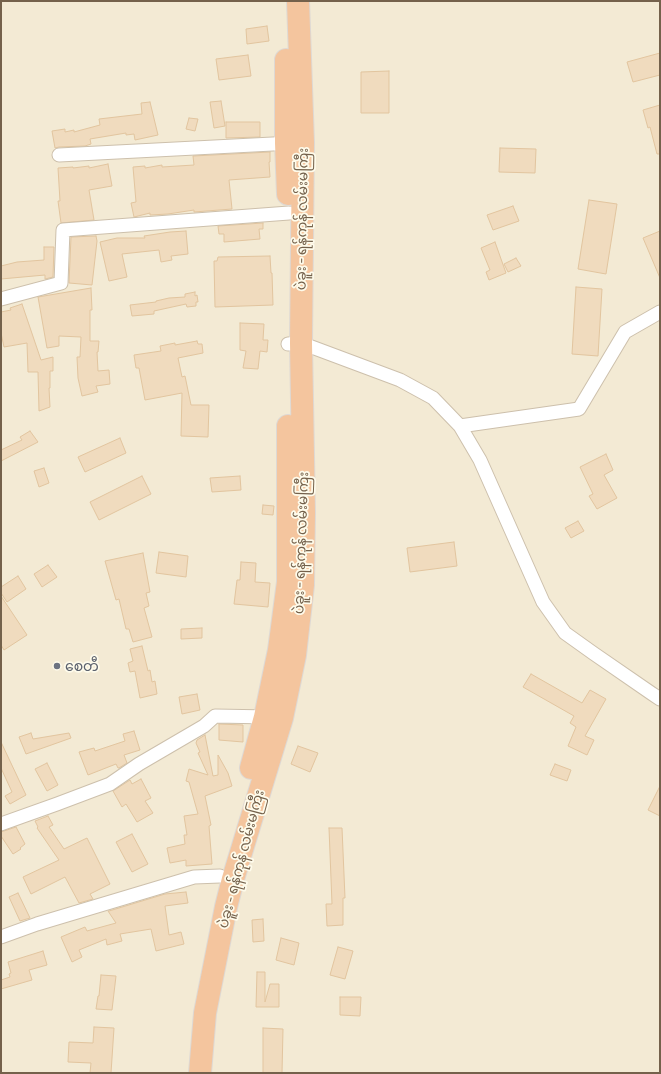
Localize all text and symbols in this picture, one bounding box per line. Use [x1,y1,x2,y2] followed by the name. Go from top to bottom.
[292,148,312,290] street label: ပဲခူး - ရန်ကုန် လမ်းမကြီး
[290,472,312,614] street label: ပဲခူး - ရန်ကုန် လမ်းမကြီး
[65,658,99,674] place label: စေတီ
[52,661,62,671] marker: စေတီ
[214,788,268,930] street label: ပဲခူး - ရန်ကုန် လမ်းမကြီး

